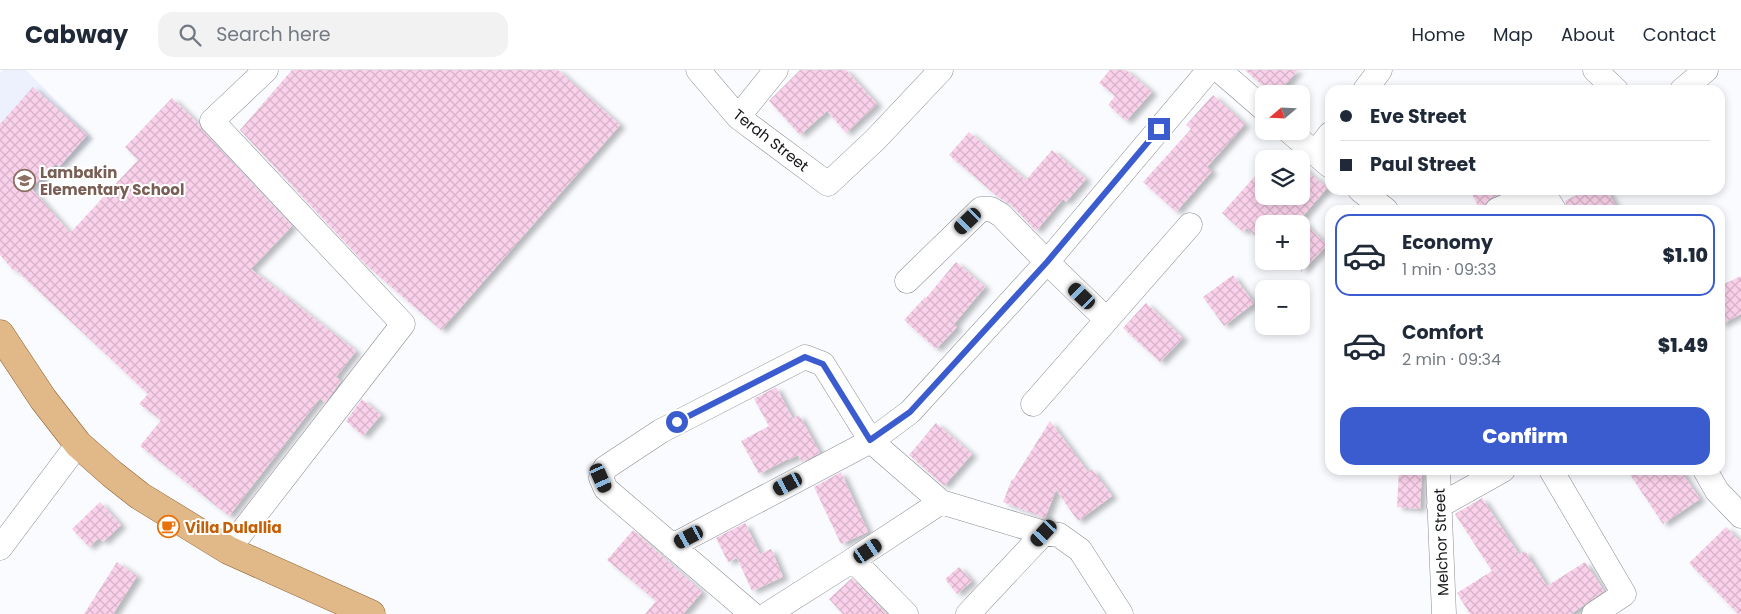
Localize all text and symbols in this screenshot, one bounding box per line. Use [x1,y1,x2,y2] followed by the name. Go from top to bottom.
[158,12,508,57] search box
[25,18,128,51] text: Cabway
[176,21,204,49] icon: search
[216,21,331,48] text: Search here
[1411,22,1465,47] text: Home
[1493,22,1533,47] text: Map
[1561,22,1615,47] text: About
[1643,22,1716,47] text: Contact
[1255,85,1310,140] north arrow
[1255,85,1310,335] map controls
[1370,103,1467,130] text: Eve Street
[729,104,813,176] street label: Terah Street
[1148,118,1170,140] route end
[1255,150,1310,205] button: layers
[1370,151,1476,178] text: Paul Street
[40,162,184,200] place label: Lambakin Elementary School
[12,169,36,193] school or university icon: Lambakin Elementary School
[951,205,984,237] car
[1255,215,1310,270] button: +
[1402,229,1493,256] text: Economy
[1342,233,1387,278] icon: car
[1663,242,1708,269] text: $1.10
[1402,258,1496,281] text: 1 min · 09:33
[1066,280,1098,312] car
[1255,280,1310,335] button: −
[1402,319,1484,346] text: Comfort
[1342,323,1387,368] icon: car
[1658,332,1708,359] text: $1.49
[1402,348,1501,371] text: 2 min · 09:34
[1340,407,1710,465] button: Confirm
[666,411,688,433] route start
[588,461,613,495] car
[771,470,804,498] car
[1429,488,1453,596] street label: Melchor Street
[157,515,181,539] cafe icon: Villa Dulallia
[185,517,282,538] place label: Villa Dulallia
[1028,517,1059,549] car
[672,523,705,551] car
[851,536,884,566] car

